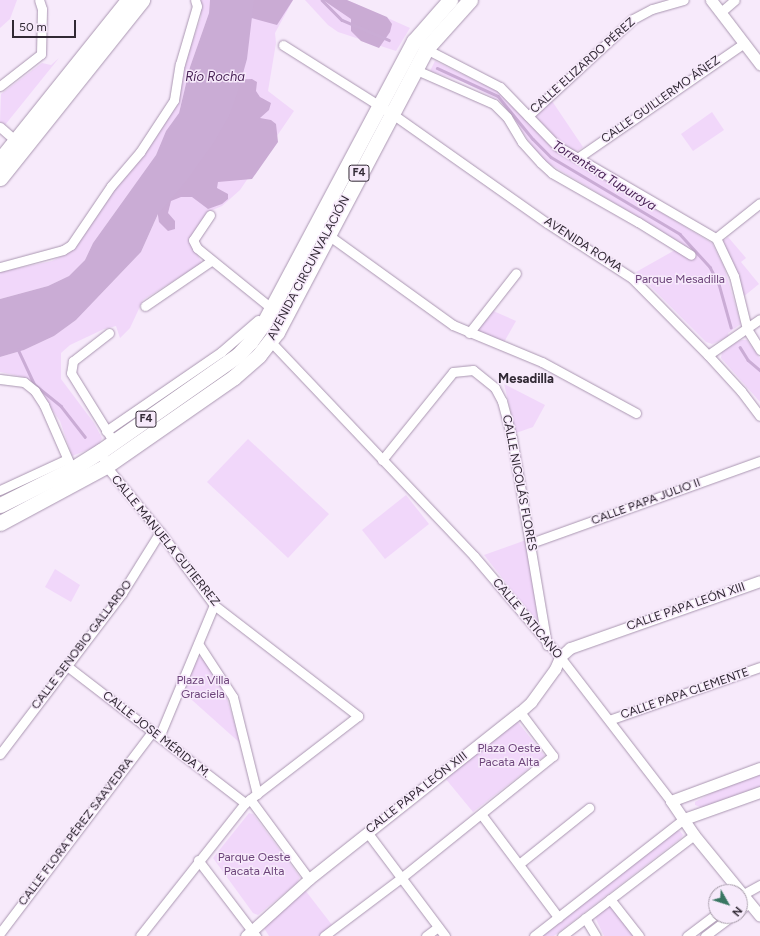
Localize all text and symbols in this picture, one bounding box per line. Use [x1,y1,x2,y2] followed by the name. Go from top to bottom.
[14,12,78,38] scale bar
[528,15,638,117] street label: CALLE ELIZARDO PÉREZ
[19,20,47,34] text: 50 m
[599,53,723,147] street label: CALLE GUILLERMO ÁÑEZ
[185,69,245,85] water label: Río Rocha
[549,138,659,214] water label: Torrentera Tupuraya
[348,164,370,182] road number: F4
[265,193,353,343] street label: AVENIDA CIRCUNVALACIÓN
[541,214,625,276] street label: AVENIDA ROMA
[635,273,725,287] park label: Parque Mesadilla
[498,371,554,387] district label: Mesadilla
[135,410,157,428] road number: F4
[499,414,539,552] street label: CALLE NICOLÁS FLORES
[108,473,222,609] street label: CALLE MANUELA GUTIERREZ
[589,476,703,528] street label: CALLE PAPA JULIO II
[489,576,565,662] street label: CALLE VATICANO
[29,578,135,712] street label: CALLE SENOBIO GALLARDO
[625,580,747,634] street label: CALLE PAPA LEÓN XIII
[619,665,751,723] street label: CALLE PAPA CLEMENTE
[176,674,230,702] park label: Plaza Villa Graciela
[99,689,213,781] street label: CALLE JOSE MÉRIDA M.
[477,742,541,770] park label: Plaza Oeste Pacata Alta
[364,749,470,837] street label: CALLE PAPA LEÓN XIII
[16,755,136,909] street label: CALLE FLORA PÉREZ SAAVEDRA
[218,851,290,879] park label: Parque Oeste Pacata Alta
[708,884,748,924] north arrow
[729,904,745,919] text: N

